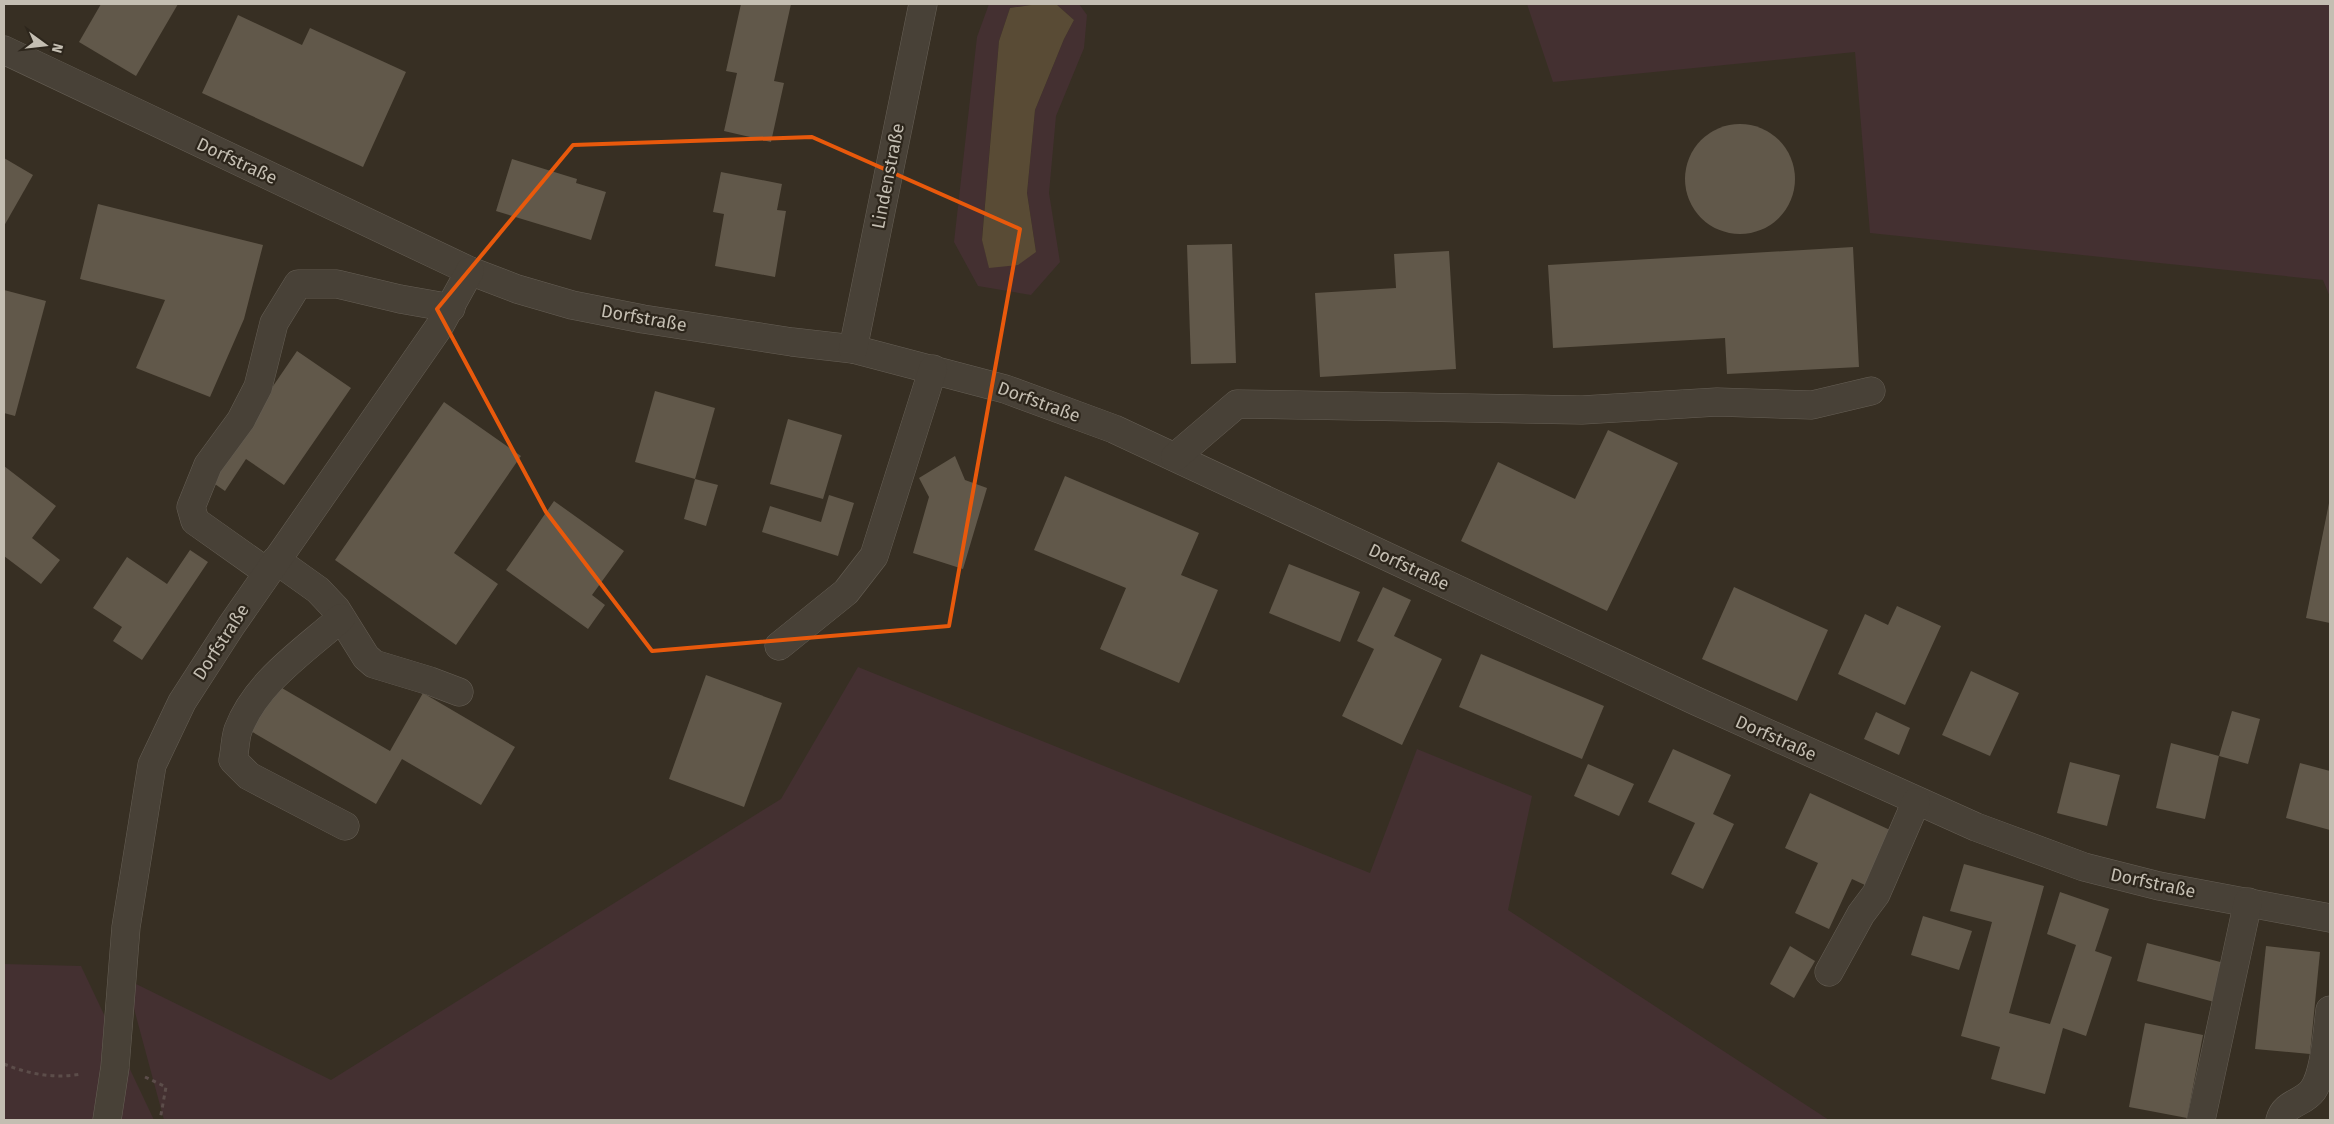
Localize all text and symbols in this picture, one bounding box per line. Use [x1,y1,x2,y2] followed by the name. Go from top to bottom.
[20,20,70,70] north arrow
[48,42,66,55] text: N
[867,121,909,231] street label: Lindenstraße
[193,133,281,189] street label: Dorfstraße
[599,300,689,336] street label: Dorfstraße
[995,377,1083,427] street label: Dorfstraße
[1365,539,1453,595] street label: Dorfstraße
[188,600,254,684] street label: Dorfstraße
[1732,710,1820,766] street label: Dorfstraße
[2108,863,2198,903] street label: Dorfstraße

